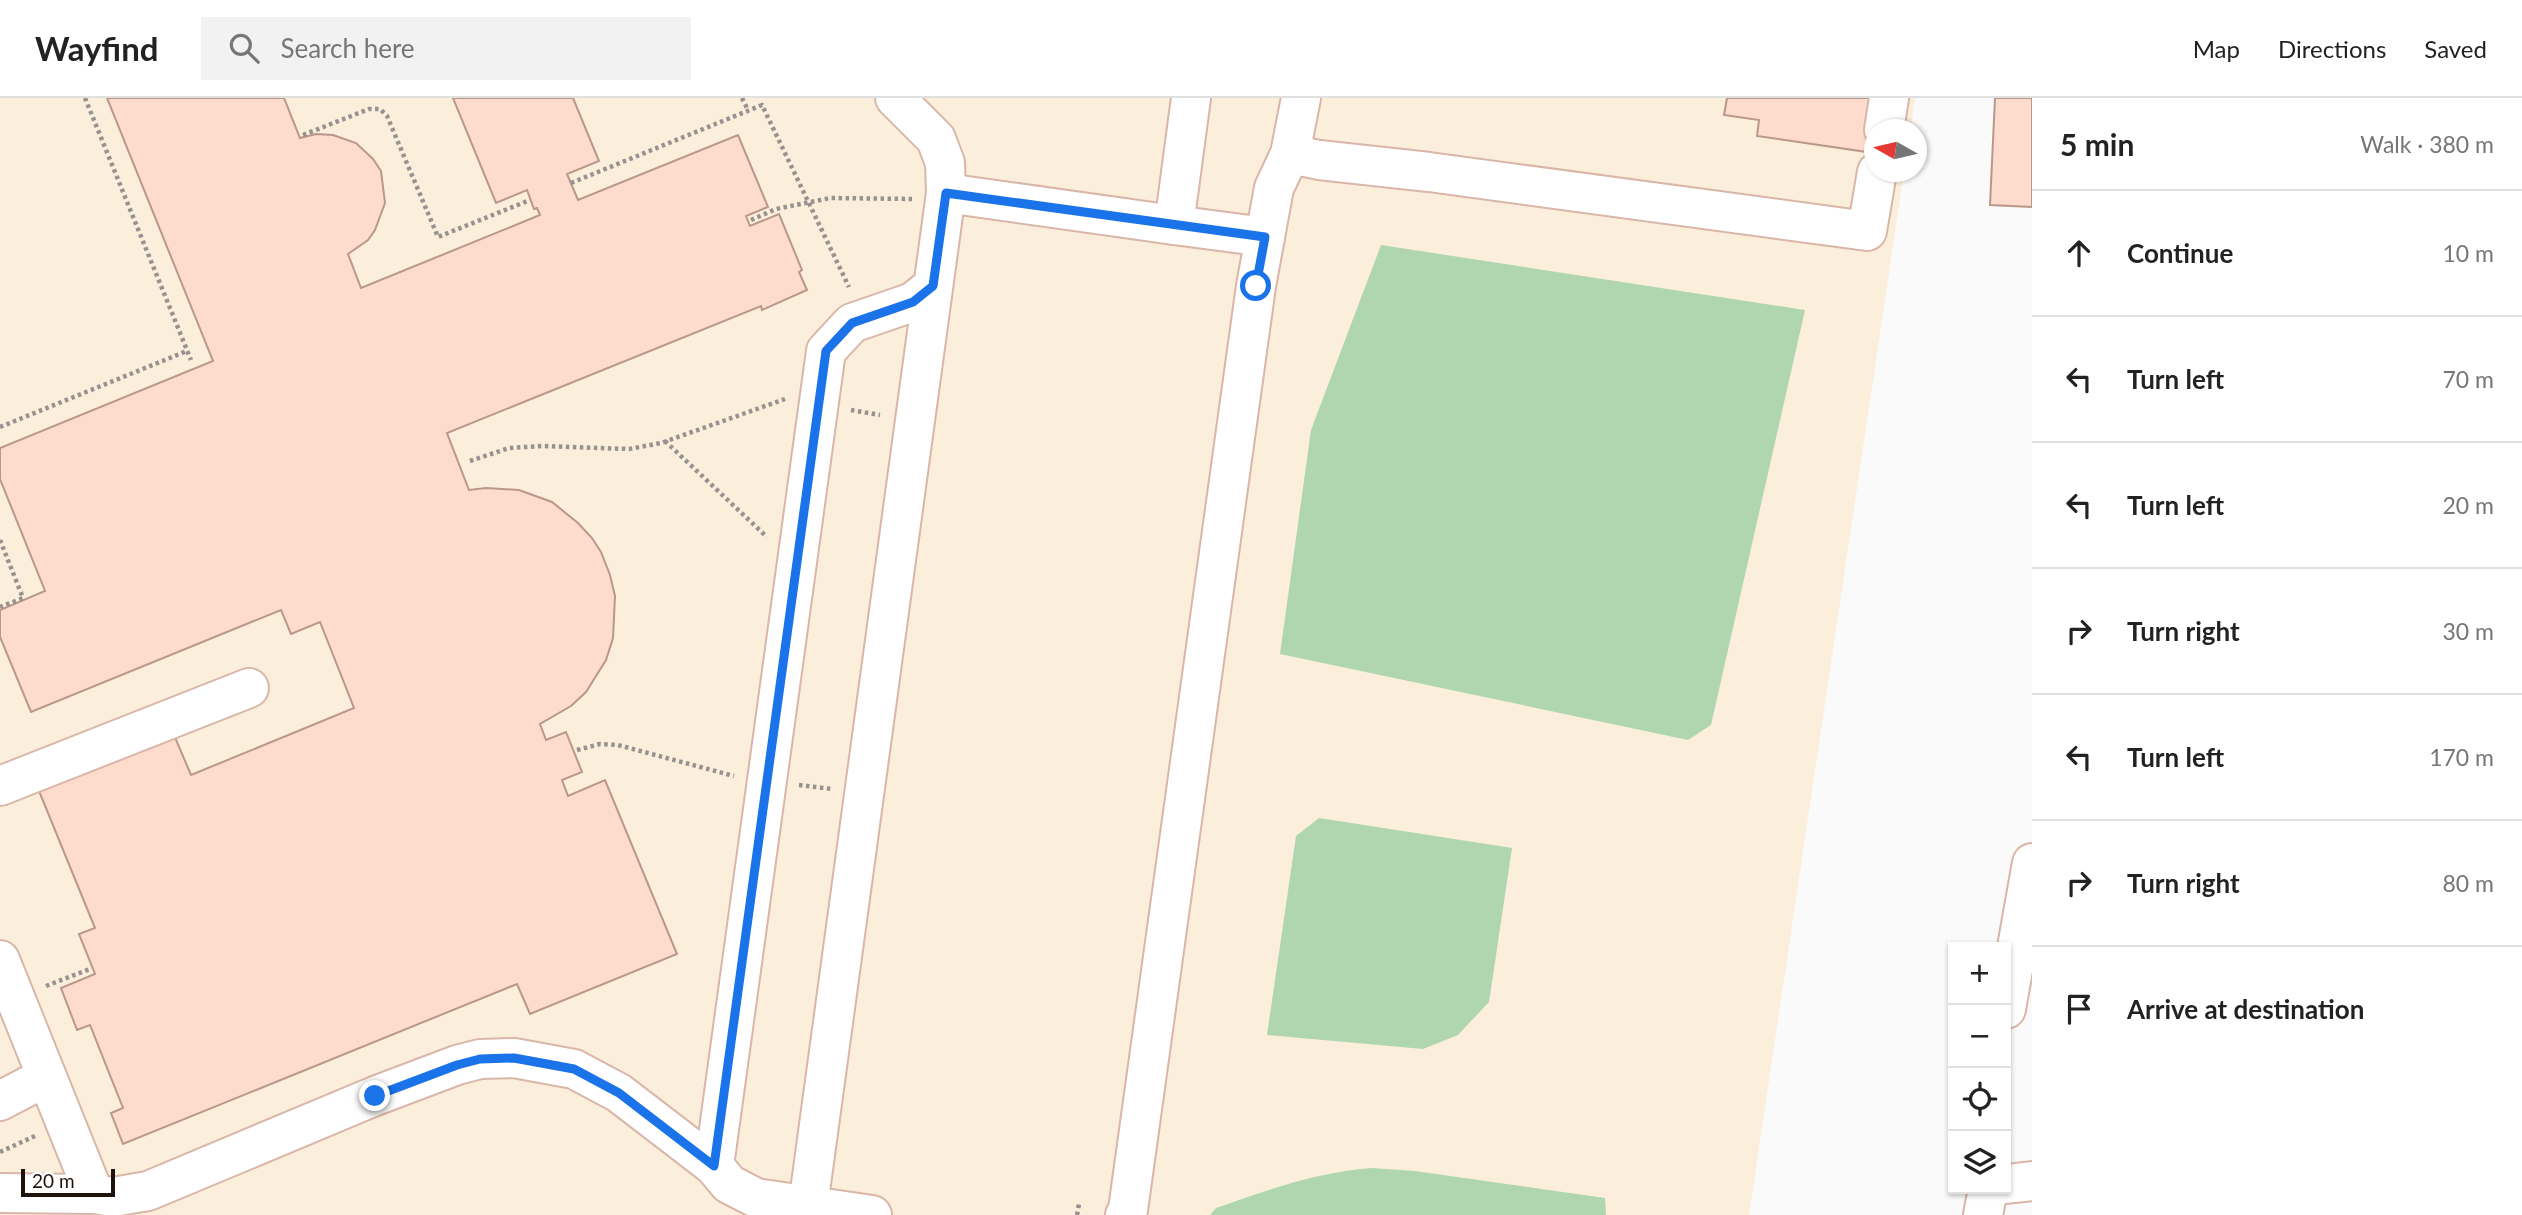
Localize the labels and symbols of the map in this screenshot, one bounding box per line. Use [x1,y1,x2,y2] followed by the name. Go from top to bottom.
[1864,119,1927,182] north arrow
[1240,270,1271,301] route start
[359,1080,390,1111] route end
[21,1166,116,1198] scale bar

